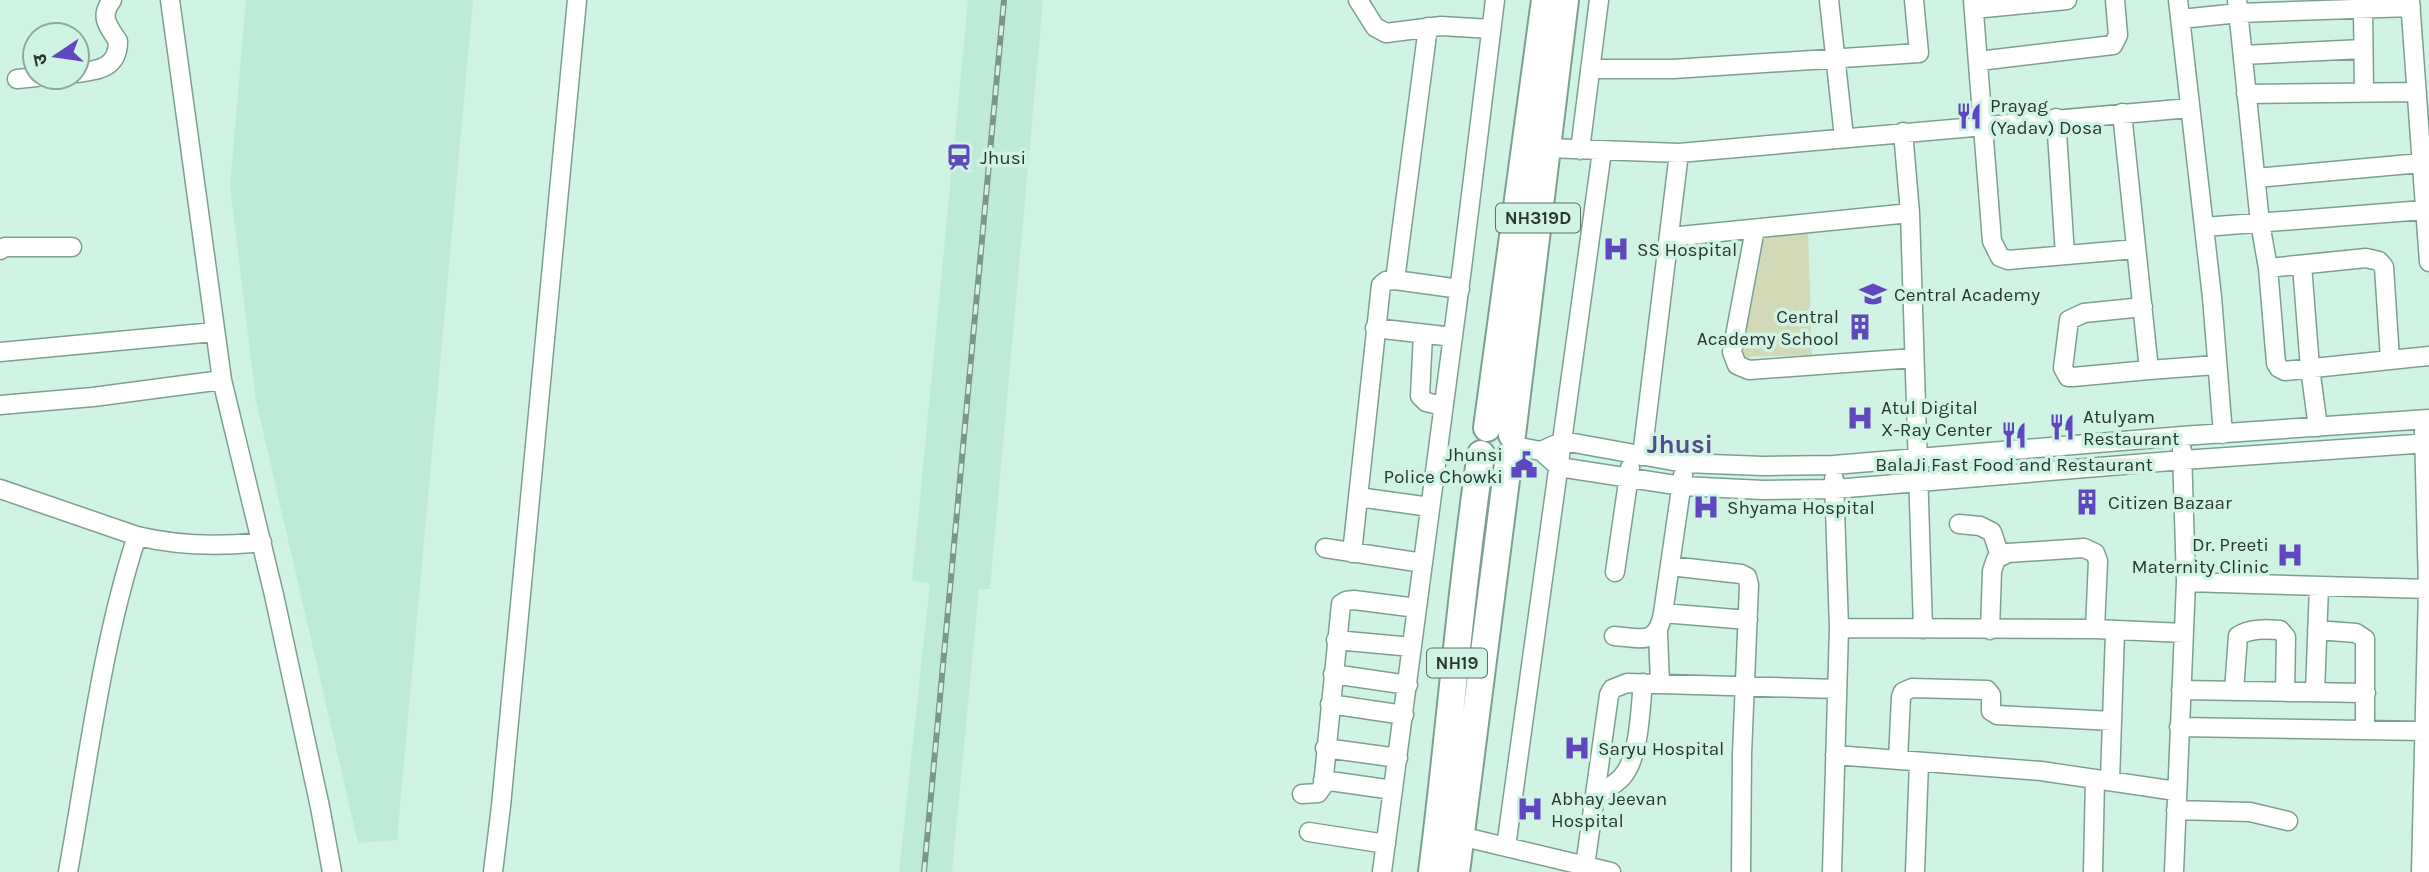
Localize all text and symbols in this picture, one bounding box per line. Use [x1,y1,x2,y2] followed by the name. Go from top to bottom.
[21,21,91,91] north arrow
[28,51,52,67] text: उ
[1990,95,2102,139] place label: Prayag (Yadav) Dosa
[1954,101,1984,131] restaurant icon: Prayag (Yadav) Dosa
[944,142,974,172] station icon: Jhusi
[980,147,1026,169] place label: Jhusi
[1496,204,1580,232] road number: NH319D
[1601,234,1631,264] hospital icon: SS Hospital
[1637,239,1737,261] place label: SS Hospital
[1858,279,1888,309] school or university icon: Central Academy
[1894,284,2040,306] place label: Central Academy
[1697,306,1839,350] place label: Central Academy School
[1845,312,1875,342] building icon: Central Academy School
[1881,397,1992,441] place label: Atul Digital X-Ray Center
[1845,403,1875,433] hospital icon: Atul Digital X-Ray Center
[2083,406,2179,450] place label: Atulyam Restaurant
[2047,412,2077,442] restaurant icon: Atulyam Restaurant
[1999,420,2029,450] restaurant icon: BalaJi Fast Food and Restaurant
[1647,429,1713,460] district label: Jhusi
[1383,444,1503,488] place label: Jhunsi Police Chowki
[1509,450,1539,480] public building icon: Jhunsi Police Chowki
[1875,454,2153,476] place label: BalaJi Fast Food and Restaurant
[2072,487,2102,517] building icon: Citizen Bazaar
[1691,492,1721,522] hospital icon: Shyama Hospital
[2108,492,2232,514] place label: Citizen Bazaar
[1727,497,1875,519] place label: Shyama Hospital
[2131,534,2269,578] place label: Dr. Preeti Maternity Clinic
[2275,540,2305,570] hospital icon: Dr. Preeti Maternity Clinic
[1427,648,1487,678] road number: NH19
[1562,733,1592,763] hospital icon: Saryu Hospital
[1598,738,1724,760] place label: Saryu Hospital
[1551,788,1667,832] place label: Abhay Jeevan Hospital
[1515,794,1545,824] hospital icon: Abhay Jeevan Hospital

